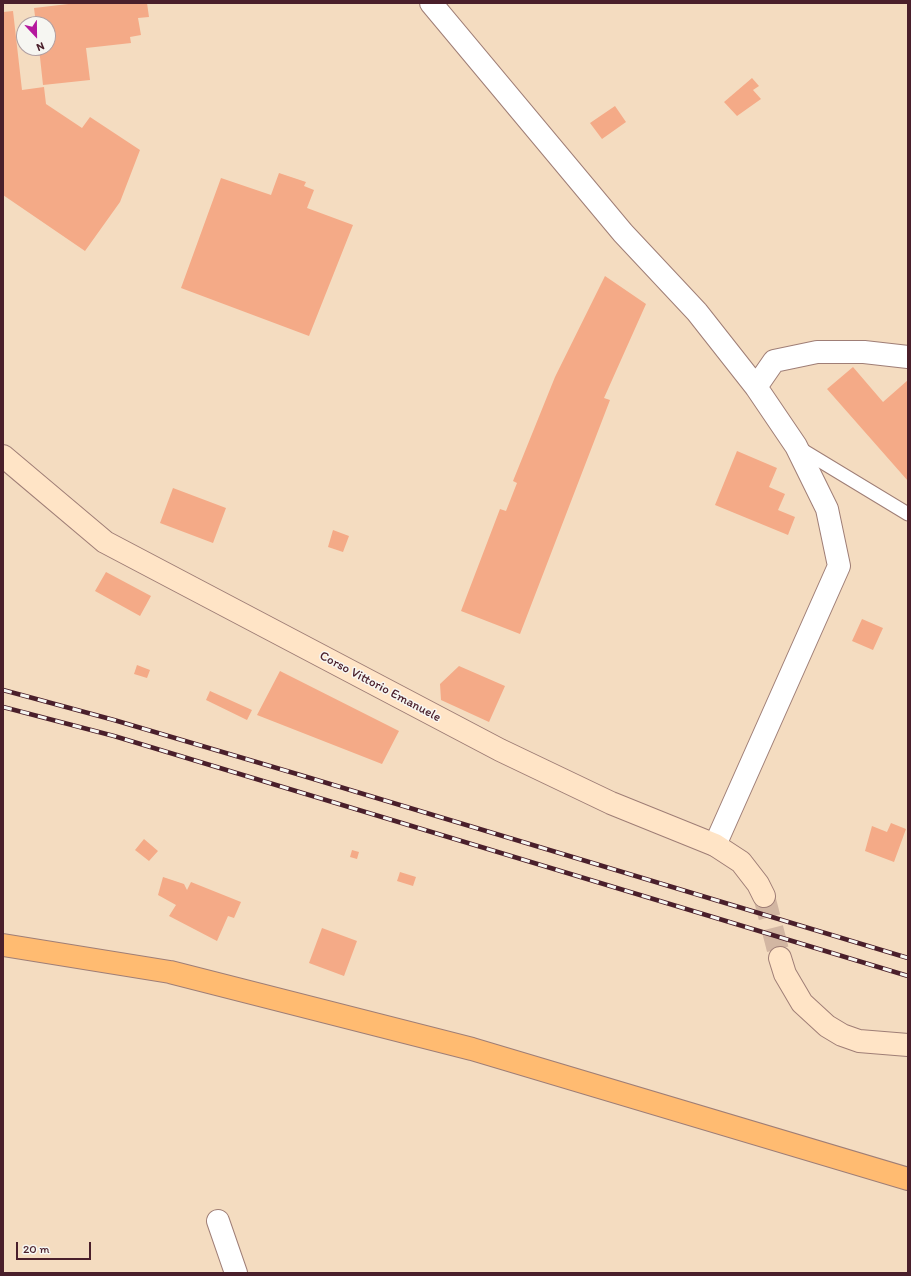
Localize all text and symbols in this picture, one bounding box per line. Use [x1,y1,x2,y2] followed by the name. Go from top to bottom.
[16,16,56,56] north arrow
[34,39,46,54] text: N
[317,648,443,726] street label: Corso Vittorio Emanuele
[18,1234,93,1260] scale bar
[23,1242,50,1256] text: 20 m

